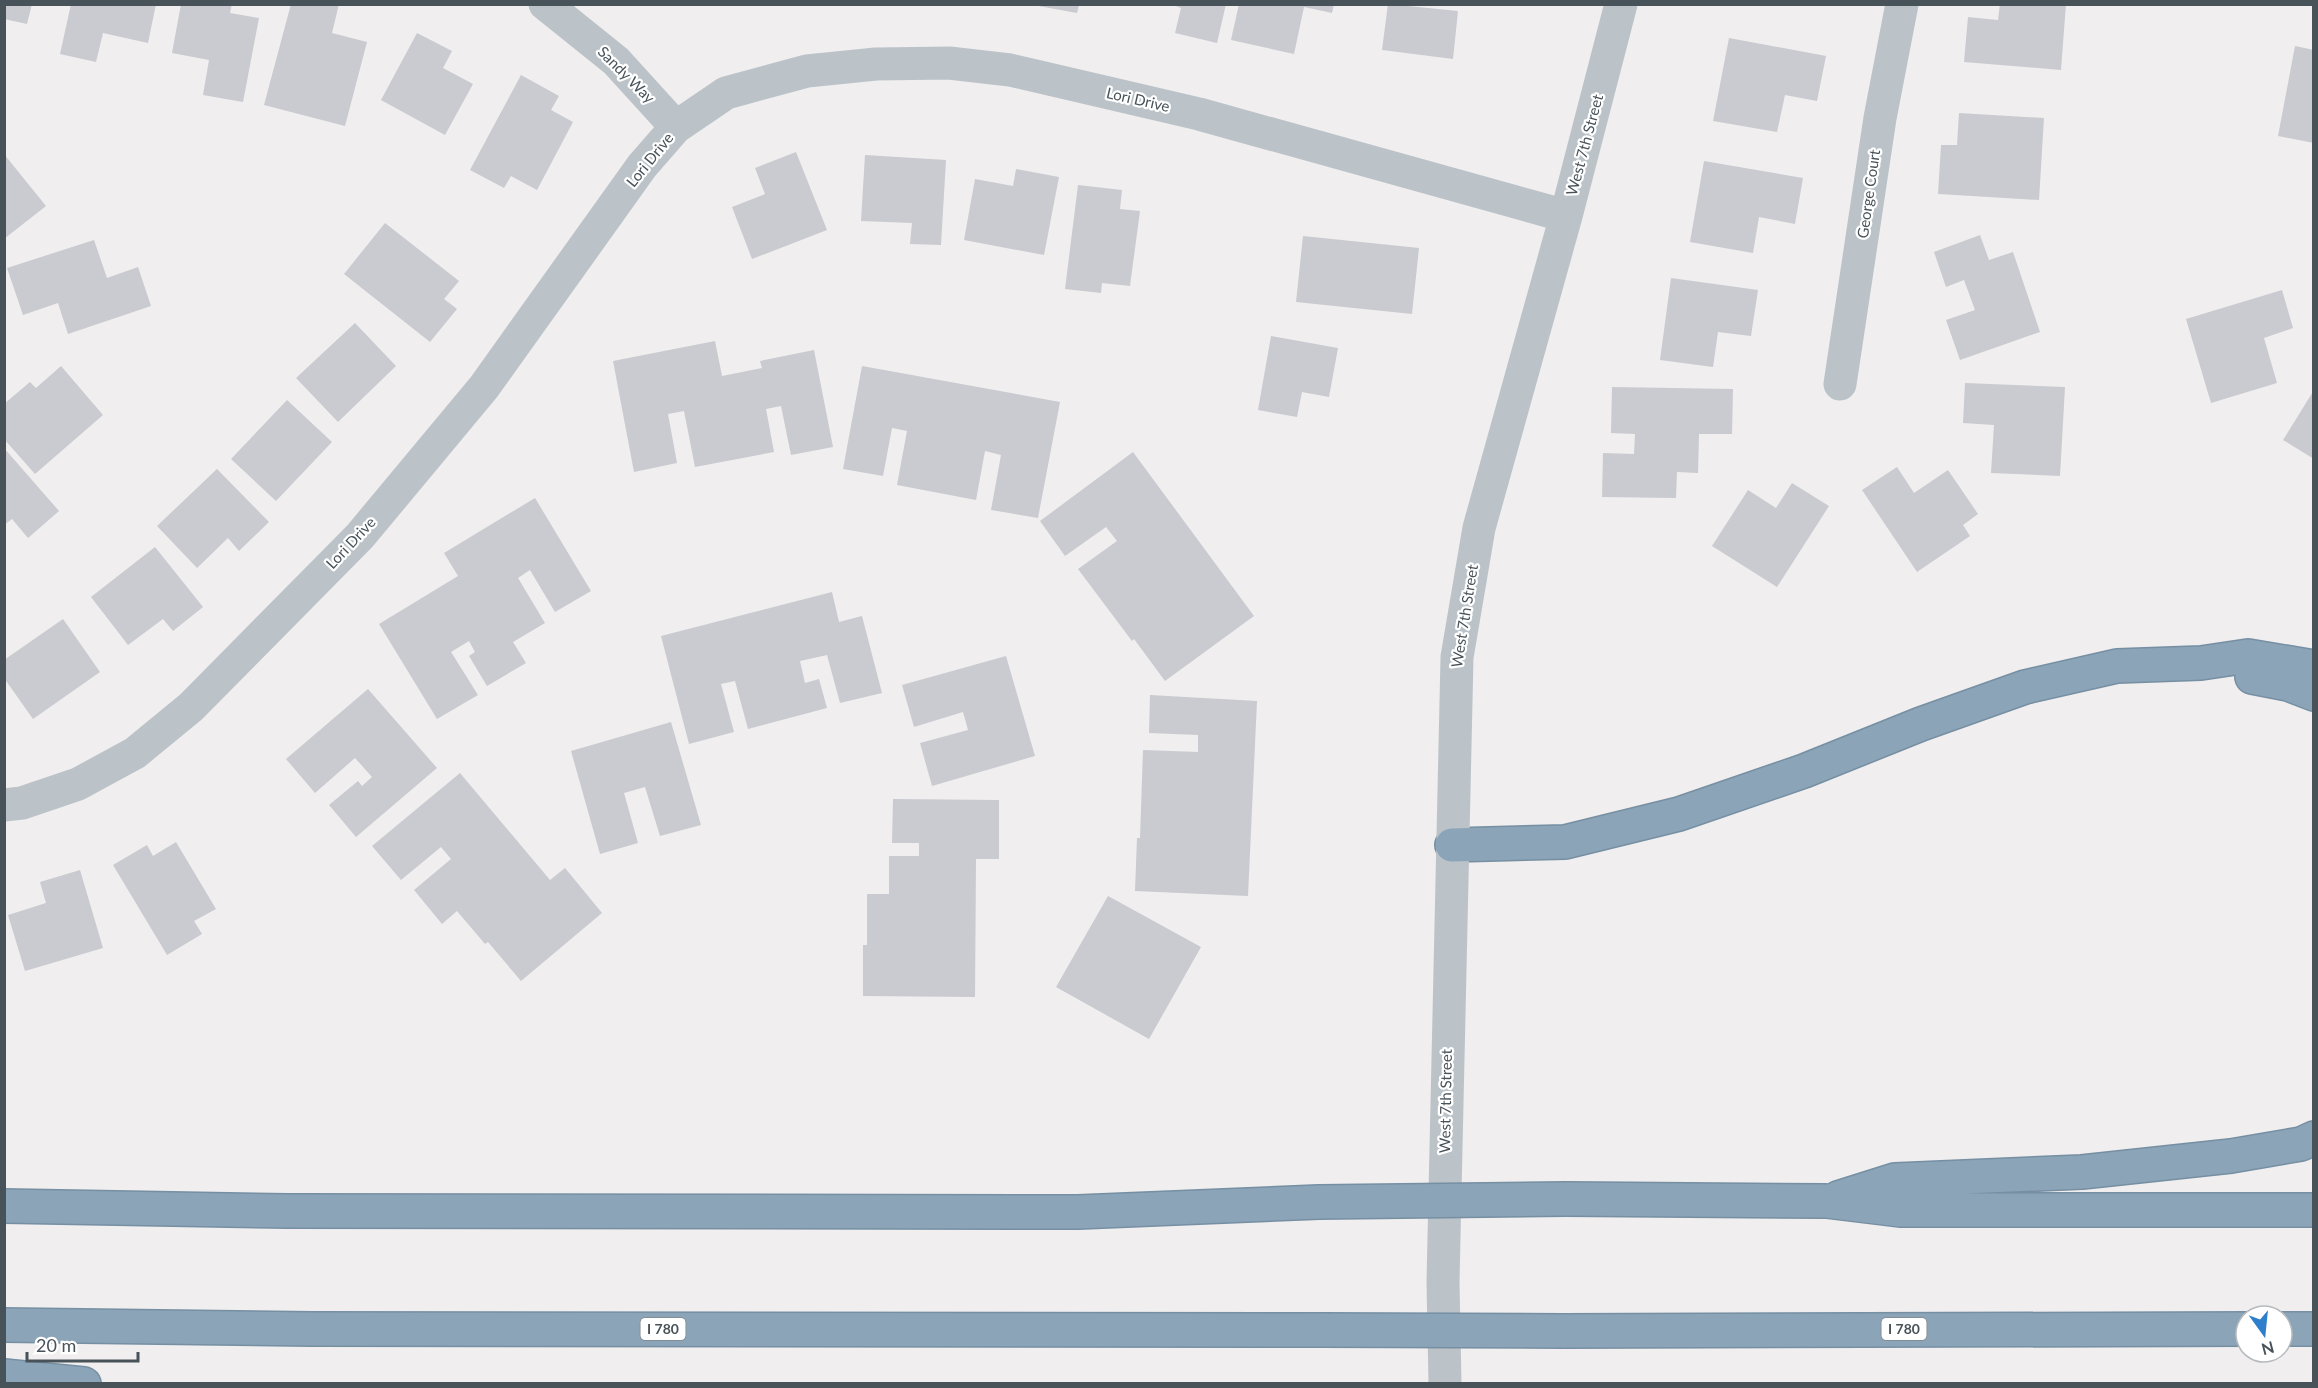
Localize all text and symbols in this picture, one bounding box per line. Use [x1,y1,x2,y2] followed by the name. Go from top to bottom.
[595,42,659,107] street label: Sandy Way
[1105,83,1172,115] street label: Lori Drive
[1562,92,1606,197] street label: West 7th Street
[622,129,677,190] street label: Lori Drive
[1853,148,1883,239] street label: George Court
[322,513,379,572] street label: Lori Drive
[1447,562,1481,669] street label: West 7th Street
[1435,1048,1455,1153] street label: West 7th Street
[2234,1304,2294,1364] north arrow
[640,1318,686,1340] road number: I 780
[1882,1318,1926,1340] road number: I 780
[27,1325,138,1363] scale bar
[36,1334,76,1356] text: 20 m
[2260,1338,2276,1360] text: N

